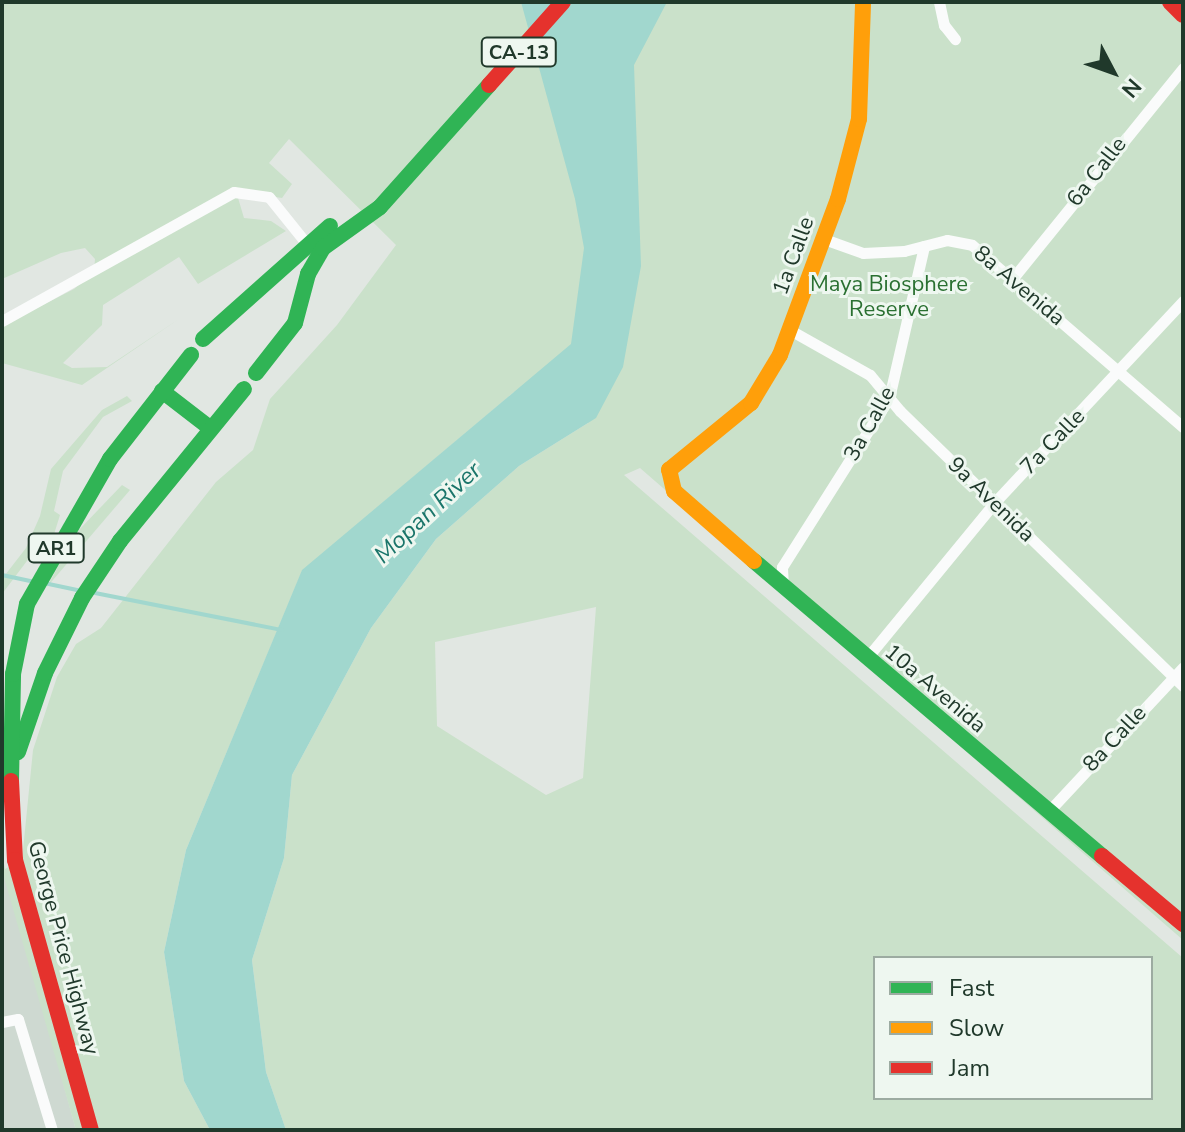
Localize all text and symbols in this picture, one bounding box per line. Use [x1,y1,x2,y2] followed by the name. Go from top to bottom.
[1073,32,1153,112] north arrow
[479,36,559,68] road number: CA-13
[1114,72,1148,104] text: N
[1062,132,1132,212] street label: 6a Calle
[768,213,820,299] street label: 1a Calle
[968,240,1070,332] street label: 8a Avenida
[810,271,968,322] park label: Maya Biosphere Reserve
[839,382,901,466] street label: 3a Calle
[1015,404,1091,480] street label: 7a Calle
[942,452,1040,548] street label: 9a Avenida
[369,456,487,570] water label: Mopan River
[26,532,86,564] road number: AR1
[879,639,991,739] street label: 10a Avenida
[1078,700,1152,778] street label: 8a Calle
[22,838,104,1058] street label: George Price Highway
[873,956,1153,1100] legend
[949,972,994,1004] text: Fast
[949,1012,1004,1044] text: Slow
[949,1052,990,1084] text: Jam

